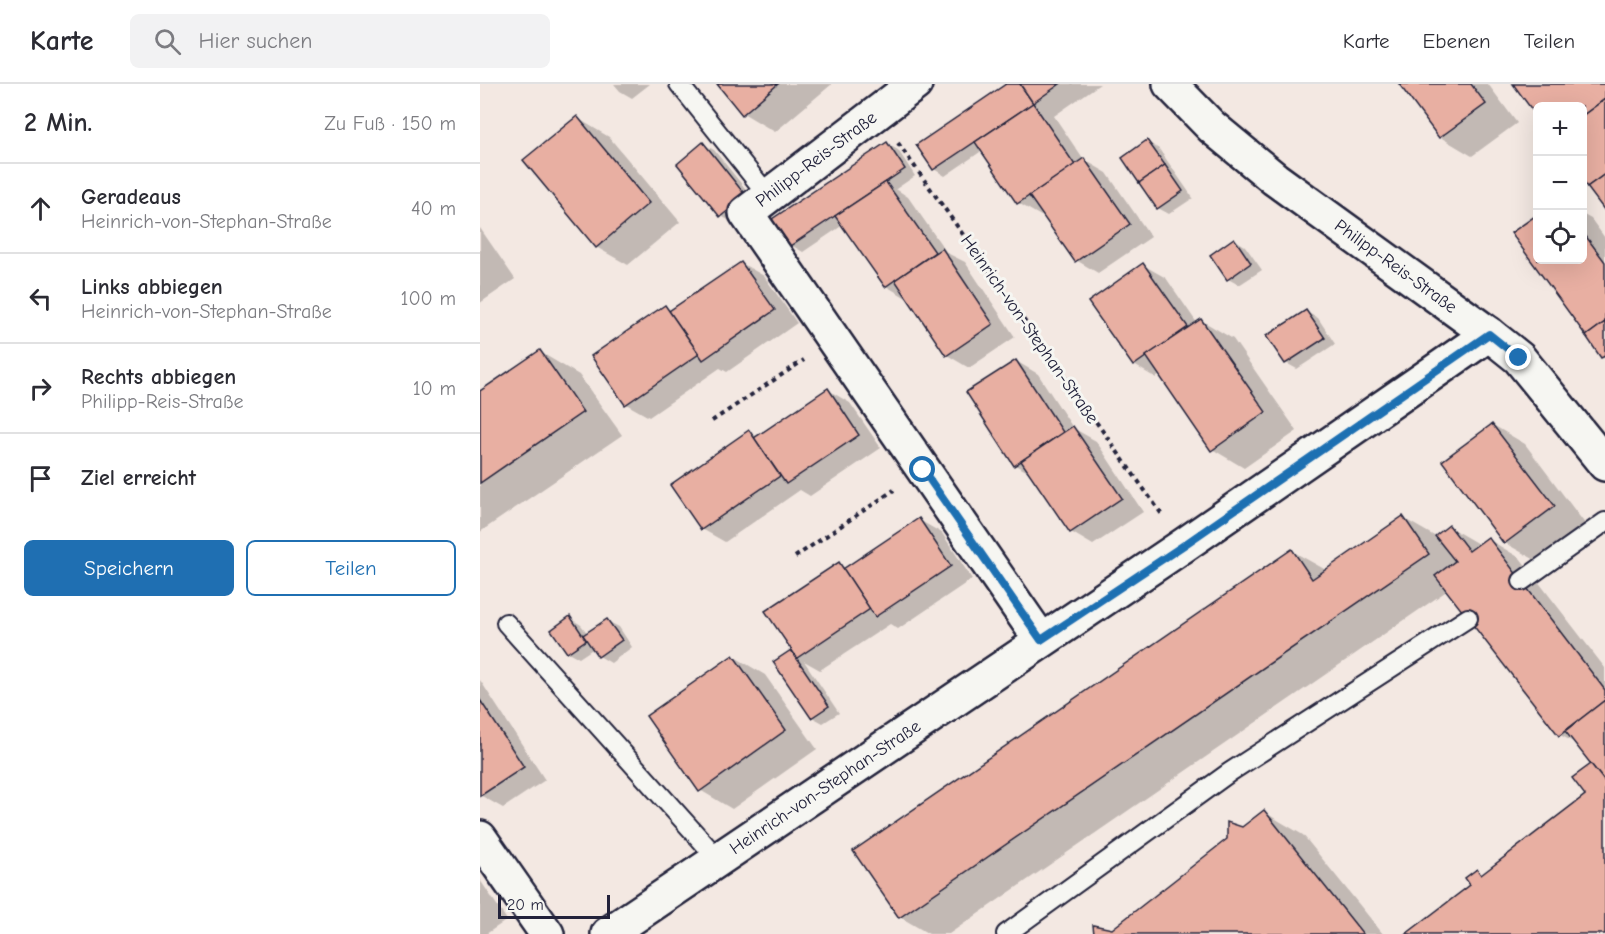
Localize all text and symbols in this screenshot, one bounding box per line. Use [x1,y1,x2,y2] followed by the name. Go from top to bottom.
[130,14,550,68] search box
[30,25,94,57] text: Karte
[151,25,184,58] icon: search
[199,28,313,54] text: Hier suchen
[1343,29,1390,53] text: Karte
[1423,29,1491,53] text: Ebenen
[1524,29,1575,53] text: Teilen
[1533,102,1587,264] map controls
[1533,102,1587,156] button: +
[752,107,881,212] street label: Philipp-Reis-Straße
[24,108,92,138] text: 2 Min.
[324,112,456,135] text: Zu Fuß · 150 m
[1533,156,1587,210] button: −
[81,184,181,210] text: Geradeaus
[24,192,57,225] icon: ahead
[411,197,456,220] text: 40 m
[81,210,332,233] text: Heinrich-von-Stephan-Straße
[1533,210,1587,264] button: locate
[1330,215,1461,318] street label: Philipp-Reis-Straße
[956,231,1103,428] street label: Heinrich-von-Stephan-Straße
[81,274,223,300] text: Links abbiegen
[24,282,57,315] icon: left
[401,287,456,310] text: 100 m
[81,300,332,323] text: Heinrich-von-Stephan-Straße
[1505,344,1531,370] route end
[81,364,236,390] text: Rechts abbiegen
[24,372,57,405] icon: right
[413,377,456,400] text: 10 m
[81,390,243,413] text: Philipp-Reis-Straße
[909,456,935,482] route start
[24,462,57,495] icon: arrive
[81,465,196,491] text: Ziel erreicht
[24,540,234,596] button: Speichern
[246,540,456,596] button: Teilen
[726,716,925,859] street label: Heinrich-von-Stephan-Straße
[498,892,610,920] scale bar
[507,896,544,914] text: 20 m

